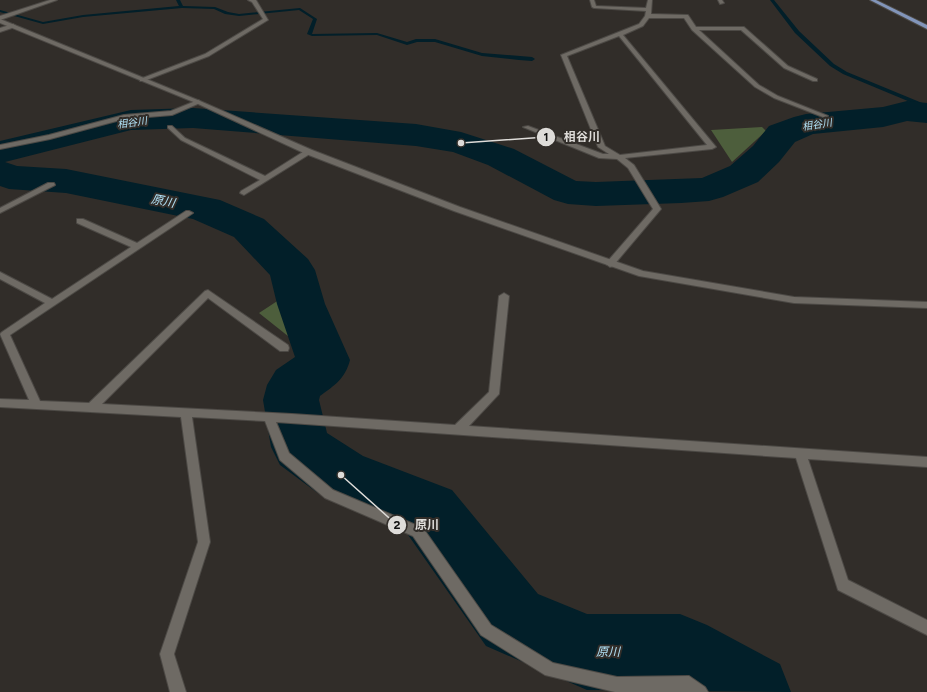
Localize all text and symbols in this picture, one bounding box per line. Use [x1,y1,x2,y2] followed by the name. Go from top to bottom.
[116,114,149,131] water label: 相谷川
[801,116,834,133] water label: 相谷川
[536,125,608,149] callout: 相谷川
[543,130,549,144] text: 1
[564,130,600,144] text: 相谷川
[150,192,178,211] water label: 原川
[387,513,447,537] callout: 原川
[394,518,401,532] text: 2
[415,518,439,532] text: 原川
[596,645,622,659] water label: 原川

